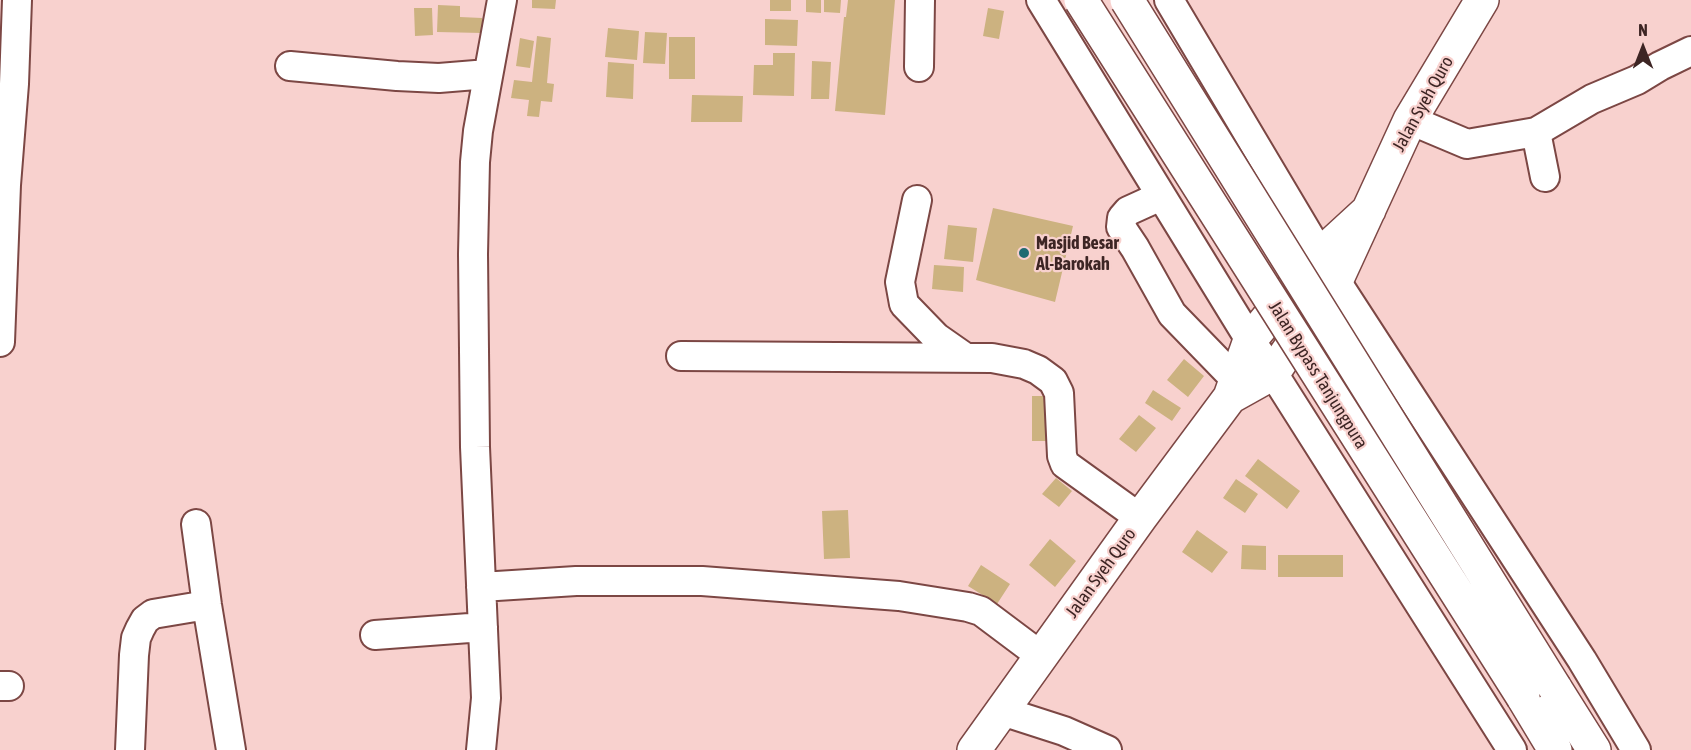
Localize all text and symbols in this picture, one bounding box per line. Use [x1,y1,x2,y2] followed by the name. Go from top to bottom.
[1613,18,1673,78] north arrow
[1638,21,1648,39] text: N
[1388,53,1458,155] street label: Jalan Syeh Quro
[1036,232,1119,274] place label: Masjid Besar Al-Barokah
[1017,246,1031,260] marker: Masjid Besar Al-Barokah
[1264,297,1372,453] street label: Jalan Bypass Tanjungpura
[1061,524,1141,622] street label: Jalan Syeh Quro

